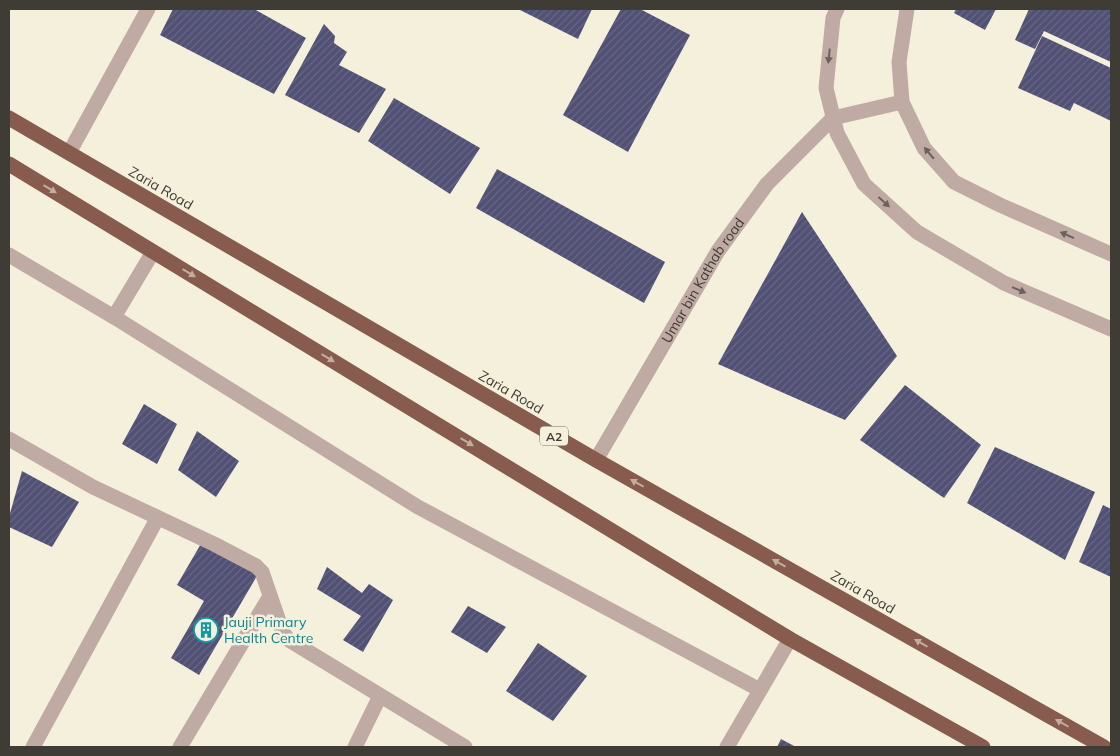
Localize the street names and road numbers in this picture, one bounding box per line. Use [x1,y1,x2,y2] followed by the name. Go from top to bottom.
[126,162,196,214] street label: Zaria Road
[657,214,748,346] street label: Umar bin Kathab road
[476,366,546,418] street label: Zaria Road
[540,426,568,446] road number: A2
[828,566,898,618] street label: Zaria Road

